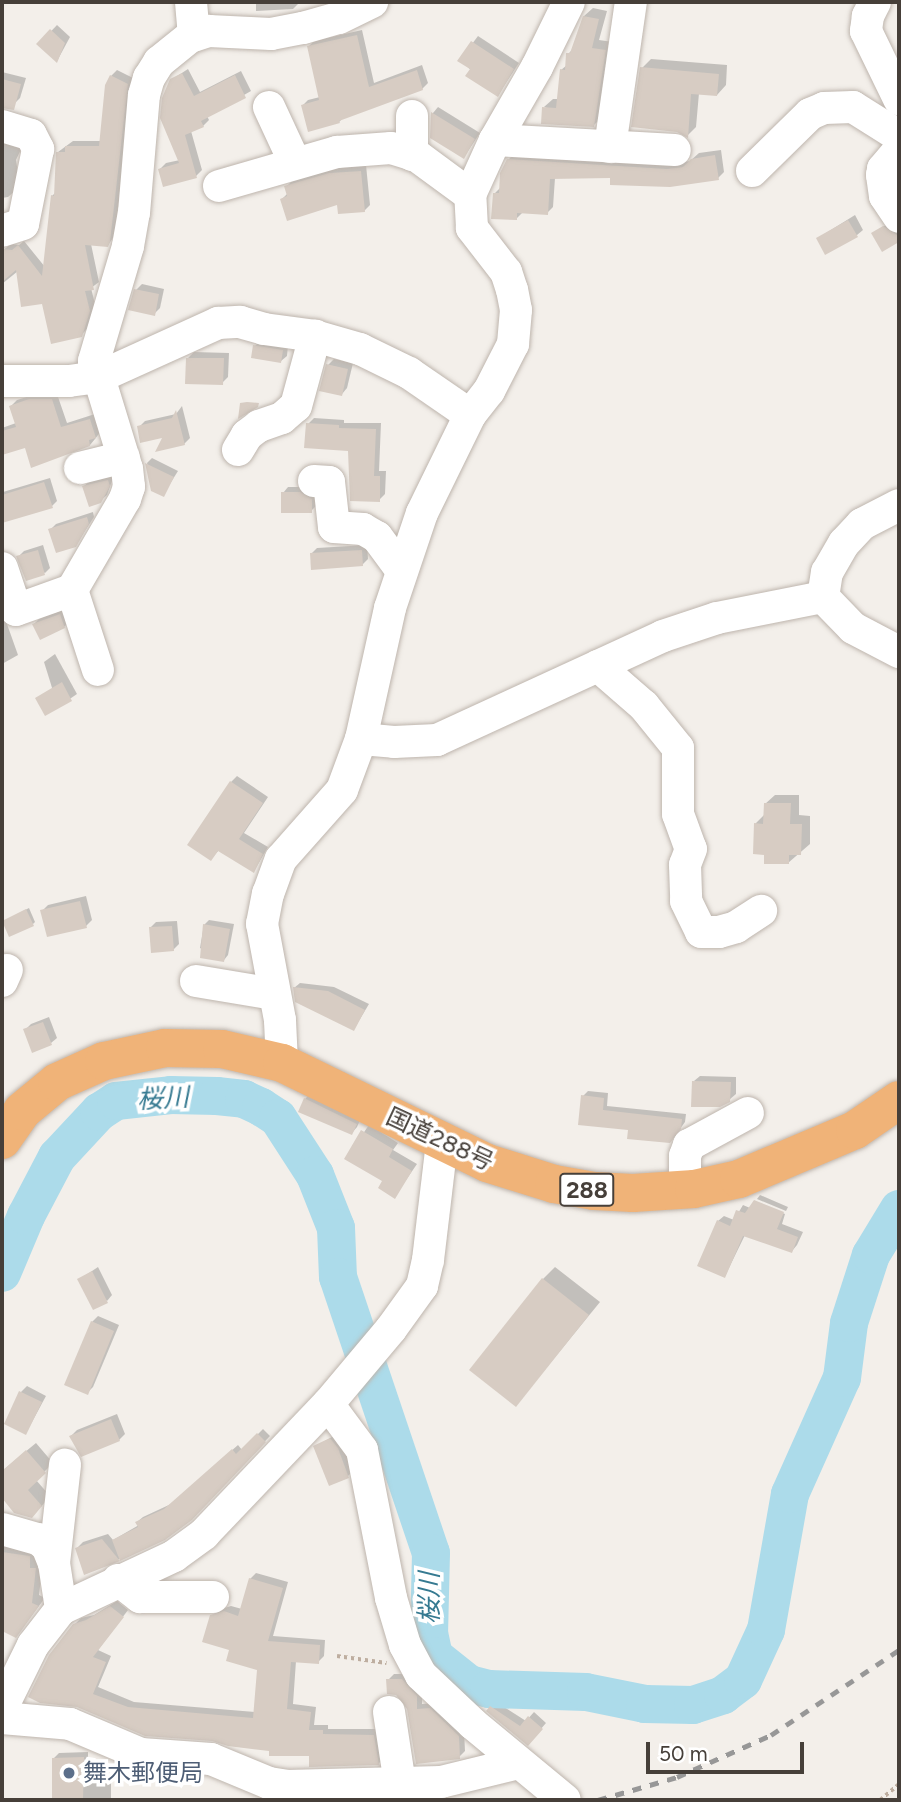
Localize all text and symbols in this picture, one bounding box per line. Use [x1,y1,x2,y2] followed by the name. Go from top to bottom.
[136,1082,190,1116] water label: 桜川
[382,1102,498,1176] street label: 国道288号
[559,1170,615,1210] road number: 288
[414,1572,446,1624] water label: 桜川
[649,1728,806,1772] scale bar
[659,1741,708,1766] text: 50 m
[83,1759,203,1787] place label: 舞木郵便局
[61,1765,77,1781] marker: 舞木郵便局

